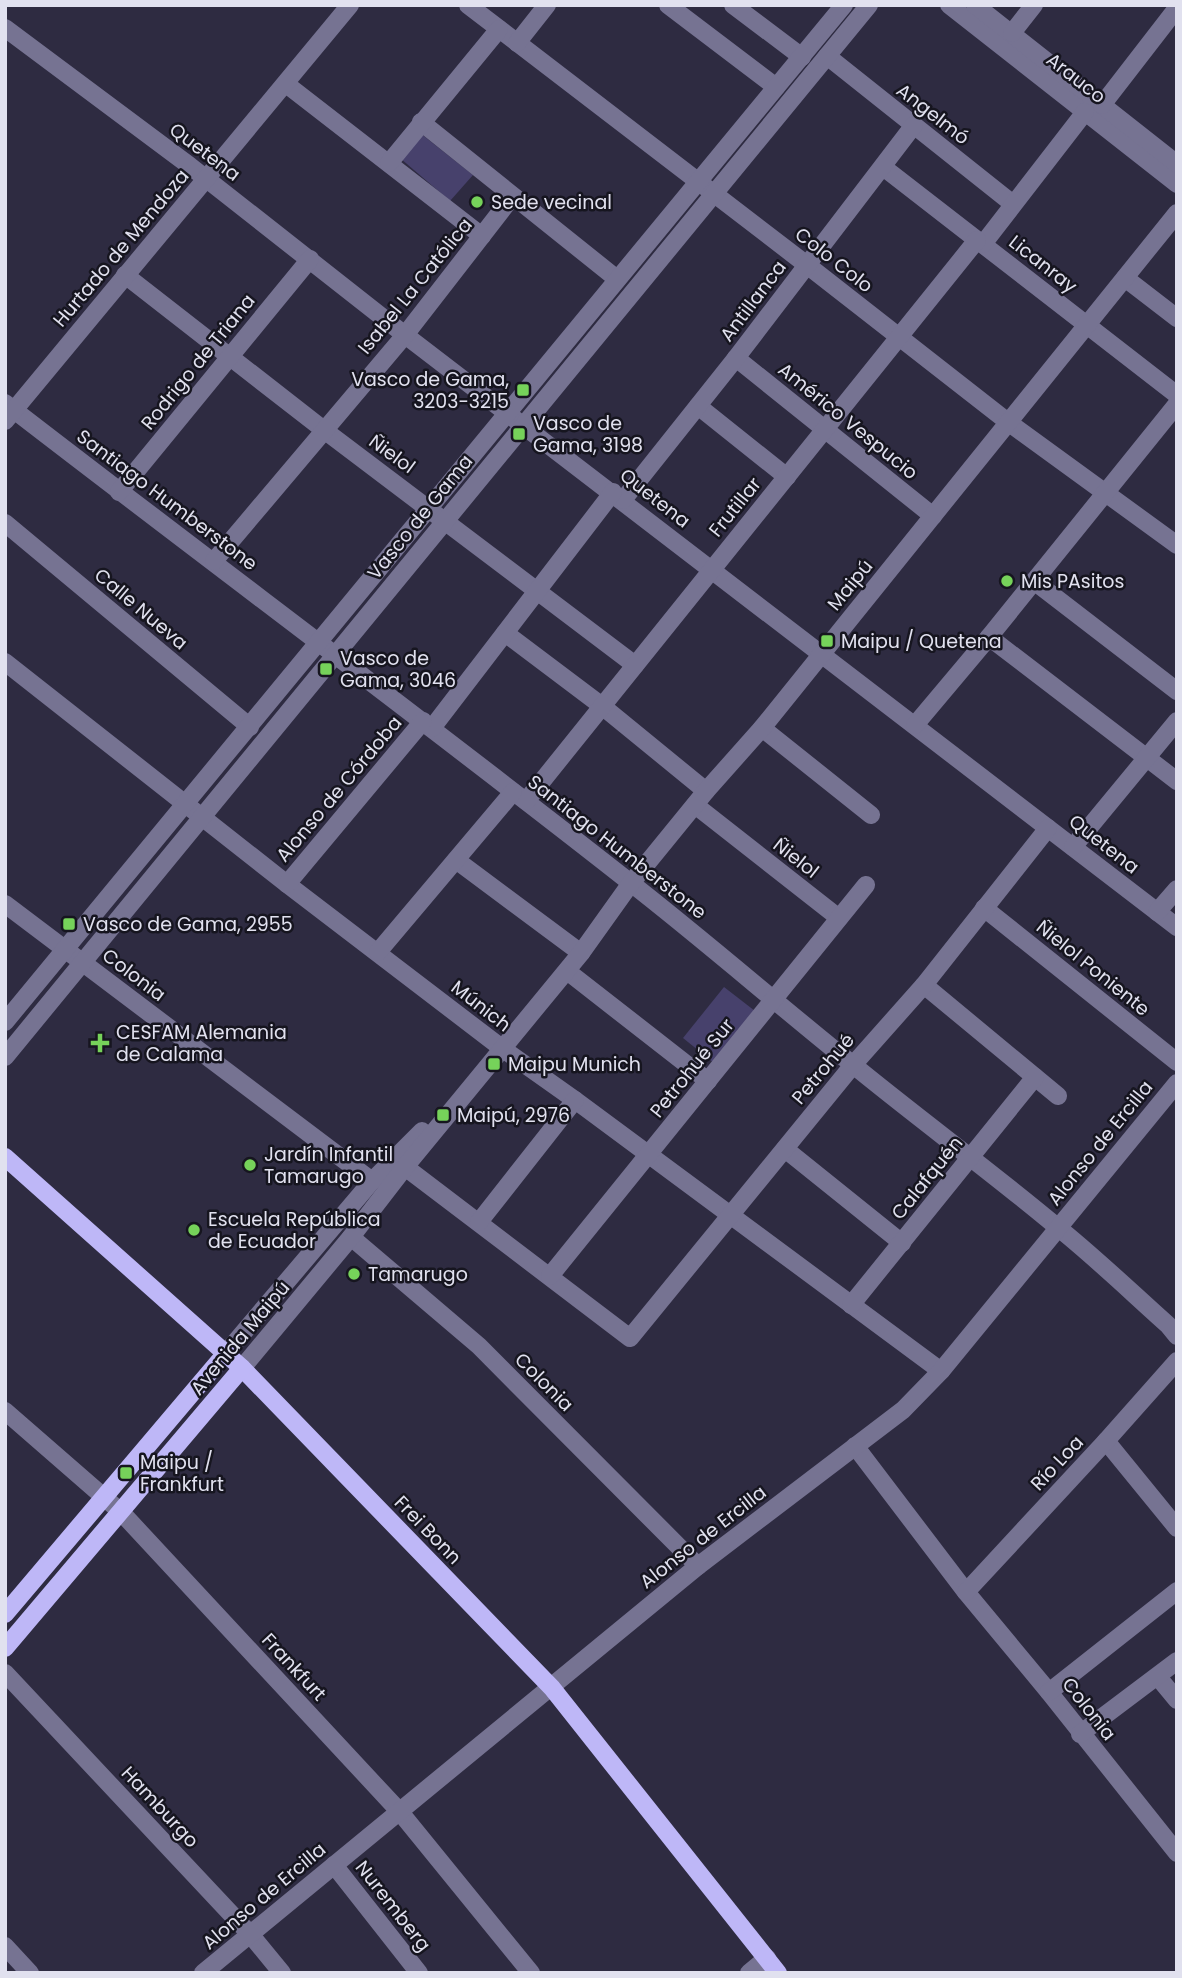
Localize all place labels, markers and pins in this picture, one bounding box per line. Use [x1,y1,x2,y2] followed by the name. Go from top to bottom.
[491,189,612,216] place label: Sede vecinal
[469,194,485,210] marker: Sede vecinal
[351,366,509,415] place label: Vasco de Gama, 3203-3215
[515,382,531,398] marker: Vasco de Gama, 3203-3215
[533,410,643,459] place label: Vasco de Gama, 3198
[511,426,527,442] marker: Vasco de Gama, 3198
[1021,568,1124,595] place label: Mis PAsitos
[999,573,1015,589] marker: Mis PAsitos
[841,628,1002,655] place label: Maipu / Quetena
[819,633,835,649] marker: Maipu / Quetena
[340,645,456,694] place label: Vasco de Gama, 3046
[318,661,334,677] marker: Vasco de Gama, 3046
[83,911,293,938] place label: Vasco de Gama, 2955
[61,916,77,932] marker: Vasco de Gama, 2955
[116,1019,287,1068] place label: CESFAM Alemania de Calama
[90,1033,110,1053] marker: CESFAM Alemania de Calama
[508,1051,641,1078] place label: Maipu Munich
[486,1056,502,1072] marker: Maipu Munich
[457,1102,570,1129] place label: Maipú, 2976
[435,1107,451,1123] marker: Maipú, 2976
[264,1141,393,1190] place label: Jardín Infantil Tamarugo
[242,1157,258,1173] marker: Jardín Infantil Tamarugo
[208,1206,381,1255] place label: Escuela República de Ecuador
[186,1222,202,1238] marker: Escuela República de Ecuador
[368,1261,468,1288] place label: Tamarugo
[346,1266,362,1282] marker: Tamarugo
[140,1449,224,1498] place label: Maipu / Frankfurt
[118,1465,134,1481] marker: Maipu / Frankfurt

